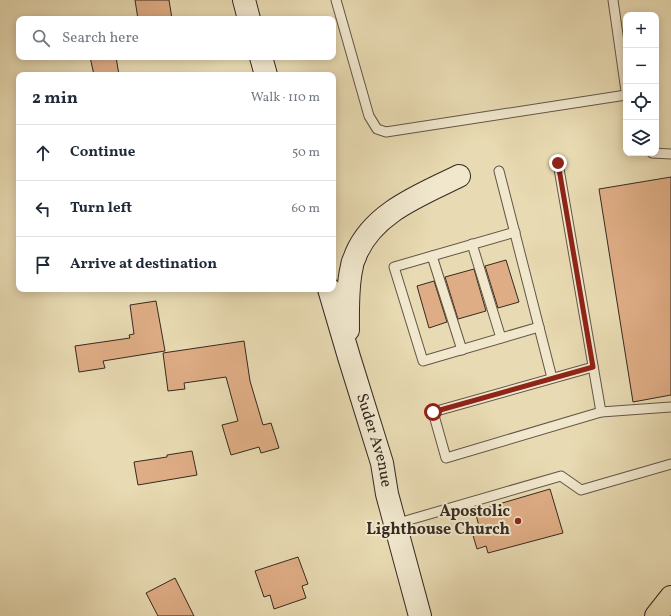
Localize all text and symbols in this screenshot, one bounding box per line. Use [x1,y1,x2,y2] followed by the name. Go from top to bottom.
[623,12,659,156] map controls
[623,12,659,48] button: +
[16,16,336,60] search box
[30,27,52,49] icon: search
[62,28,139,49] text: Search here
[623,48,659,84] button: −
[623,84,659,120] button: locate
[32,87,78,110] text: 2 min
[251,89,320,107] text: Walk · 110 m
[623,120,659,156] button: layers
[32,142,54,164] icon: ahead
[70,142,135,163] text: Continue
[292,144,320,162] text: 50 m
[549,154,567,172] route end
[32,198,54,220] icon: left
[70,198,132,219] text: Turn left
[292,200,320,218] text: 60 m
[32,254,54,276] icon: arrive
[70,254,217,275] text: Arrive at destination
[350,391,397,489] street label: Suder Avenue
[424,403,442,421] route start
[366,501,511,541] place label: Apostolic Lighthouse Church
[513,516,523,526] marker: Apostolic Lighthouse Church

